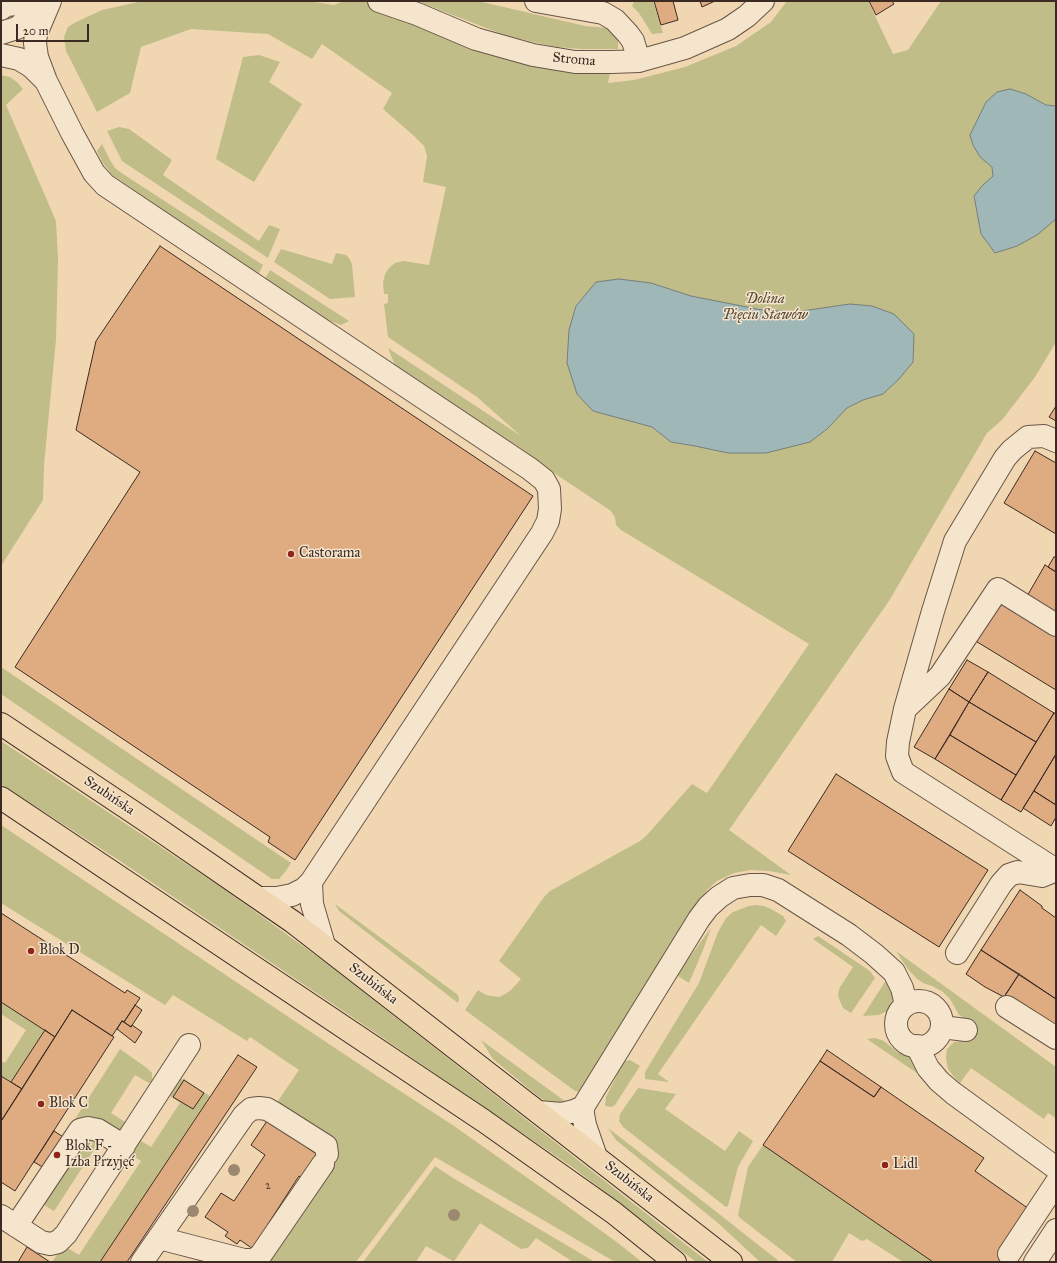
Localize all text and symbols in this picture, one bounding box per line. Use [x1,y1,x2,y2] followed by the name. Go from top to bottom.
[18,16,91,42] scale bar
[23,24,49,38] text: 20 m
[552,50,596,70] street label: Stroma
[722,292,808,324] park label: Dolina Pięciu Stawów
[299,546,360,562] place label: Castorama
[286,549,296,559] marker: Castorama
[80,773,138,819] street label: Szubińska
[39,943,80,959] place label: Blok D
[26,946,36,956] marker: Blok D
[345,960,401,1008] street label: Szubińska
[49,1096,88,1112] place label: Blok C
[36,1099,46,1109] marker: Blok C
[65,1139,134,1172] place label: Blok F - Izba Przyjęć
[52,1150,62,1160] marker: Blok F - Izba Przyjęć
[893,1157,918,1173] place label: Lidl
[601,1158,657,1206] street label: Szubińska
[880,1160,890,1170] marker: Lidl
[265,1179,271,1193] house number: 2

